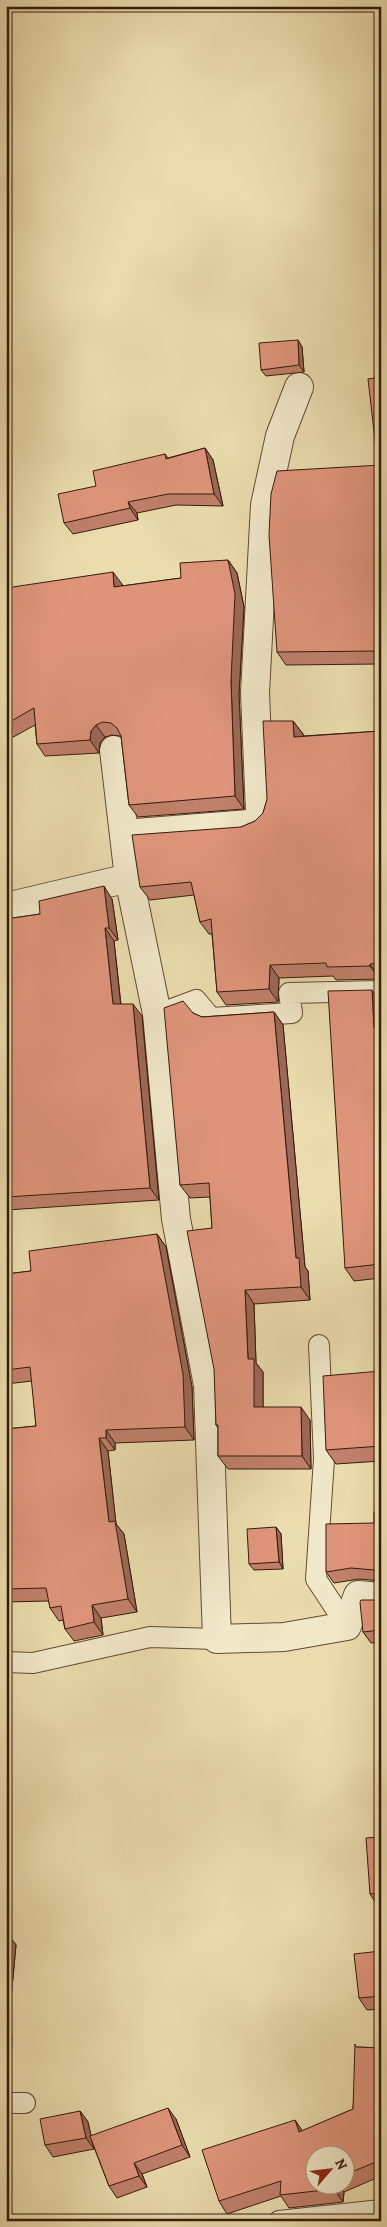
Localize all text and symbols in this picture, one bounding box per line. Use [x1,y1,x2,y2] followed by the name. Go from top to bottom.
[304,2144,354,2194] north arrow
[330,2155,352,2173] text: N

